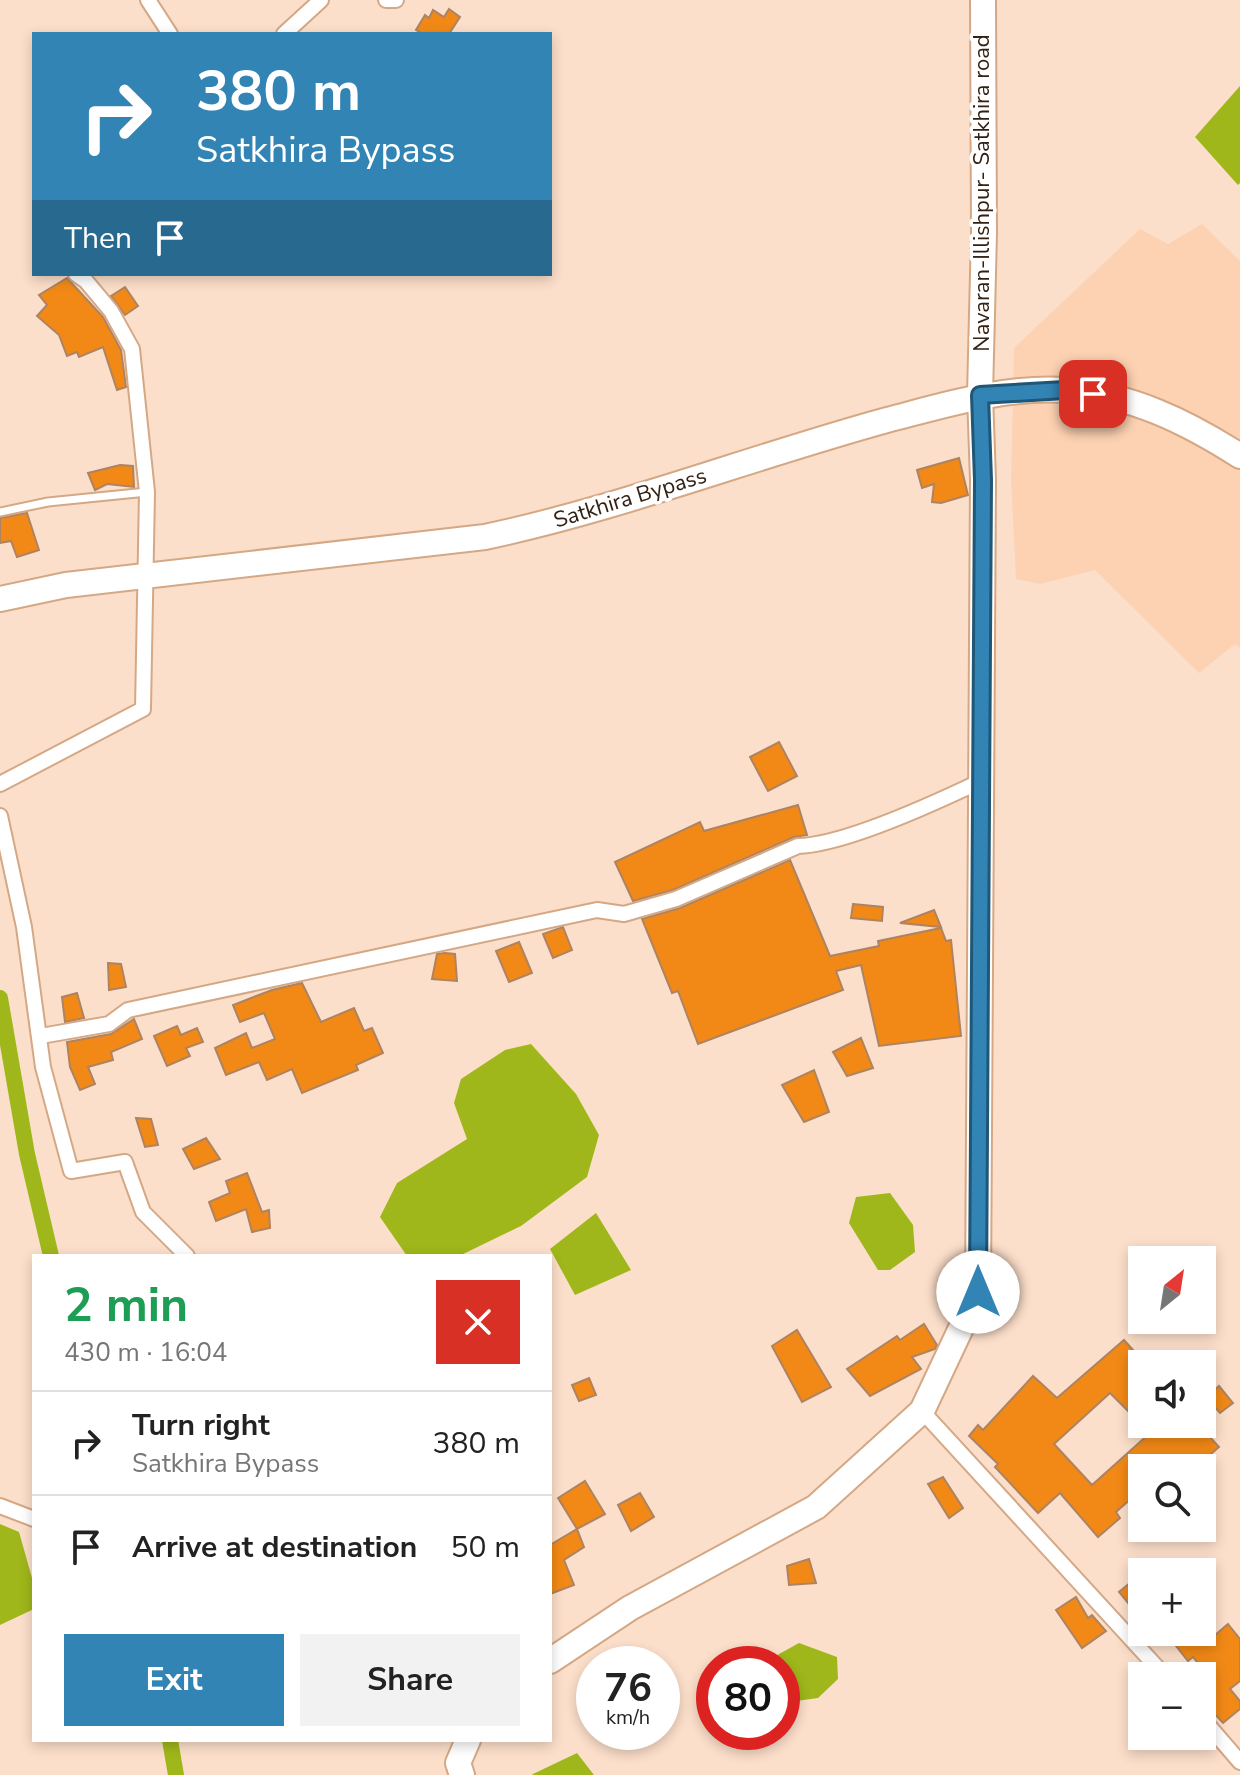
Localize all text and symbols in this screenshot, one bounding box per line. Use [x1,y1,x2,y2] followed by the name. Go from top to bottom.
[967,34,997,352] street label: Navaran-Illishpur- Satkhira road
[196,53,361,130] text: 380 m
[64,64,168,168] icon: right
[196,126,455,175] text: Satkhira Bypass
[148,216,192,260] icon: arrive
[64,218,132,259] text: Then
[1059,360,1127,428] pin
[1071,372,1115,416] icon: arrive
[550,460,710,536] street label: Satkhira Bypass
[1128,1246,1216,1334] north arrow
[1128,1246,1216,1750] map controls
[936,1250,1020,1334] position arrow
[64,1272,188,1338] text: 2 min
[436,1280,520,1364] button: close
[64,1335,227,1370] text: 430 m · 16:04
[1128,1350,1216,1438] button: sound
[132,1405,270,1446] text: Turn right
[64,1421,108,1465] icon: right
[433,1423,520,1464] text: 380 m
[132,1446,319,1481] text: Satkhira Bypass
[1128,1454,1216,1542] button: search
[64,1525,108,1569] icon: arrive
[132,1527,417,1568] text: Arrive at destination
[451,1527,520,1568] text: 50 m
[1128,1558,1216,1646] button: +
[64,1634,284,1726] button: Exit
[300,1634,520,1726] button: Share
[696,1646,800,1750] speed limit sign: 80
[604,1661,652,1715] text: 76
[1128,1662,1216,1750] button: −
[606,1704,650,1731] text: km/h

